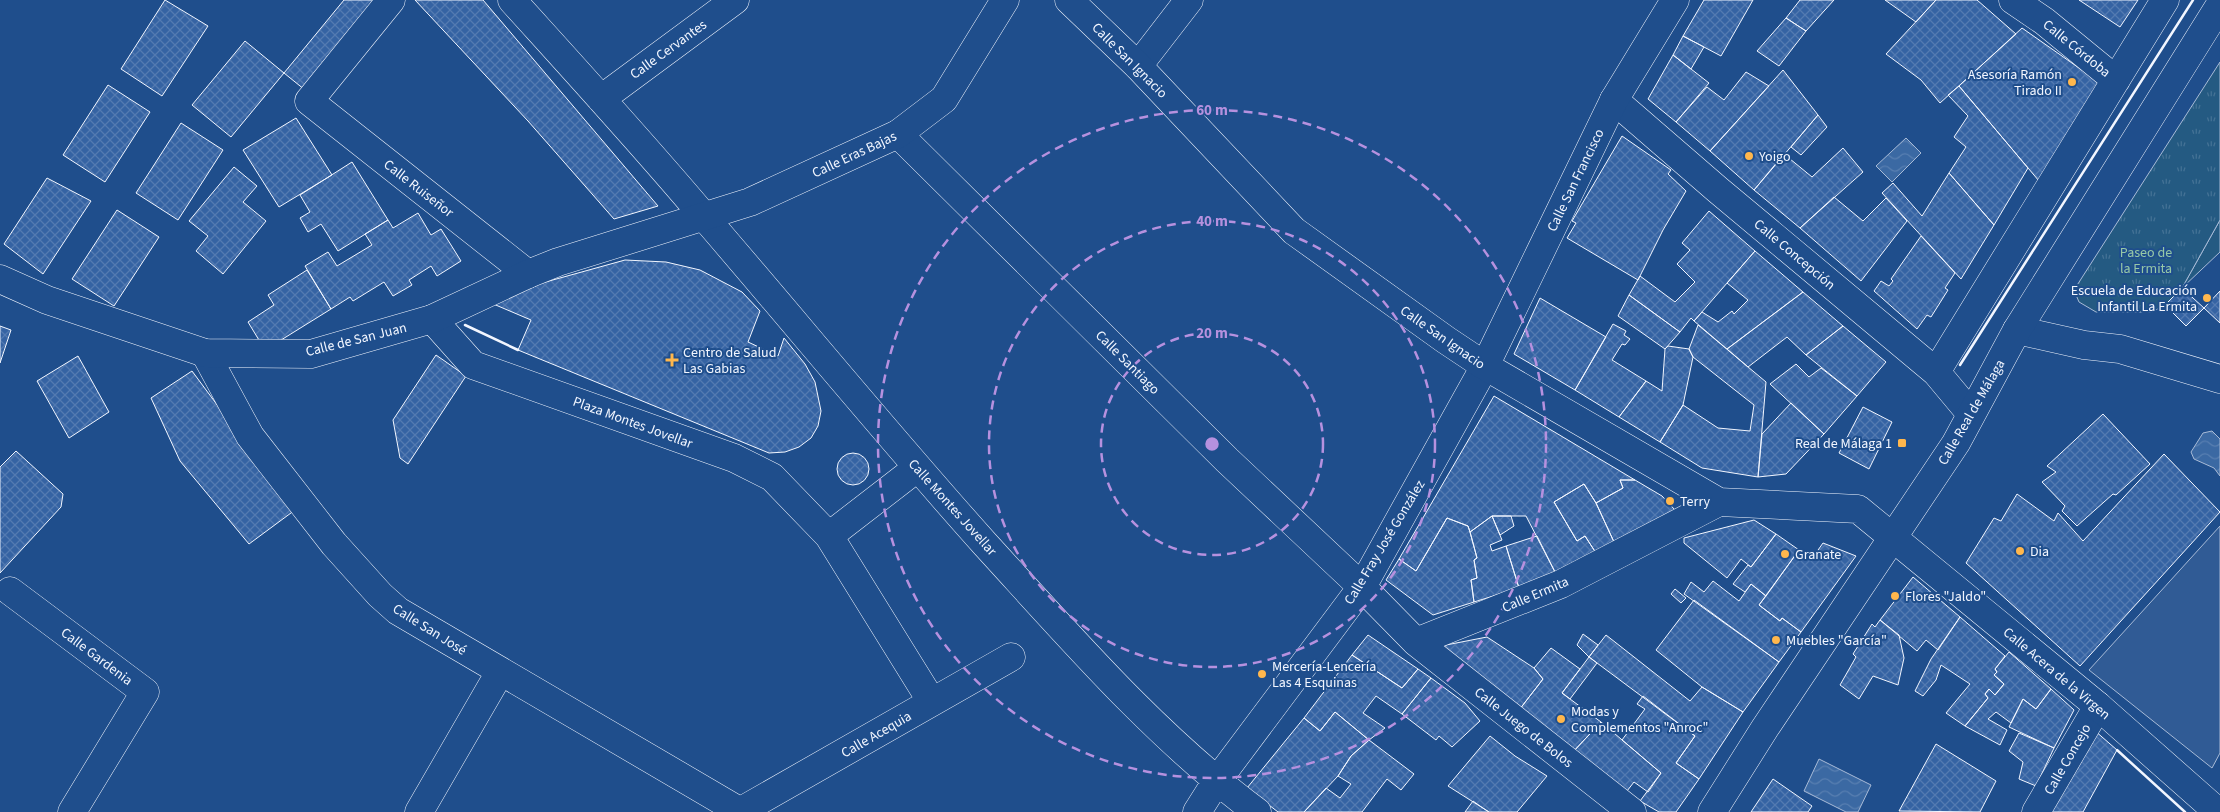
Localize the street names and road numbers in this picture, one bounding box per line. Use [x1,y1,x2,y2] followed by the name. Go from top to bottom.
[626,15,711,84] street label: Calle Cervantes
[2038,15,2115,82] street label: Calle Córdoba
[1087,18,1172,103] street label: Calle San Ignacio
[1542,126,1609,235] street label: Calle San Francisco
[809,127,900,183] street label: Calle Eras Bajas
[379,155,458,223] street label: Calle Ruiseñor
[1749,215,1839,295] street label: Calle Concepción
[1396,301,1489,375] street label: Calle San Ignacio
[304,318,409,362] street label: Calle de San Juan
[1091,326,1164,399] street label: Calle Santiago
[1933,356,2010,469] street label: Calle Real de Málaga
[570,392,696,454] street label: Plaza Montes Jovellar
[903,455,1001,561] street label: Calle Montes Jovellar
[1340,476,1430,609] street label: Calle Fray José González
[1499,572,1572,618] street label: Calle Ermita
[389,599,470,661] street label: Calle San José
[56,623,136,690] street label: Calle Gardenia
[1998,623,2114,725] street label: Calle Acera de la Virgen
[1470,683,1577,773] street label: Calle Juego de Bolos
[838,707,915,763] street label: Calle Acequia
[2039,720,2096,799] street label: Calle Concejo

